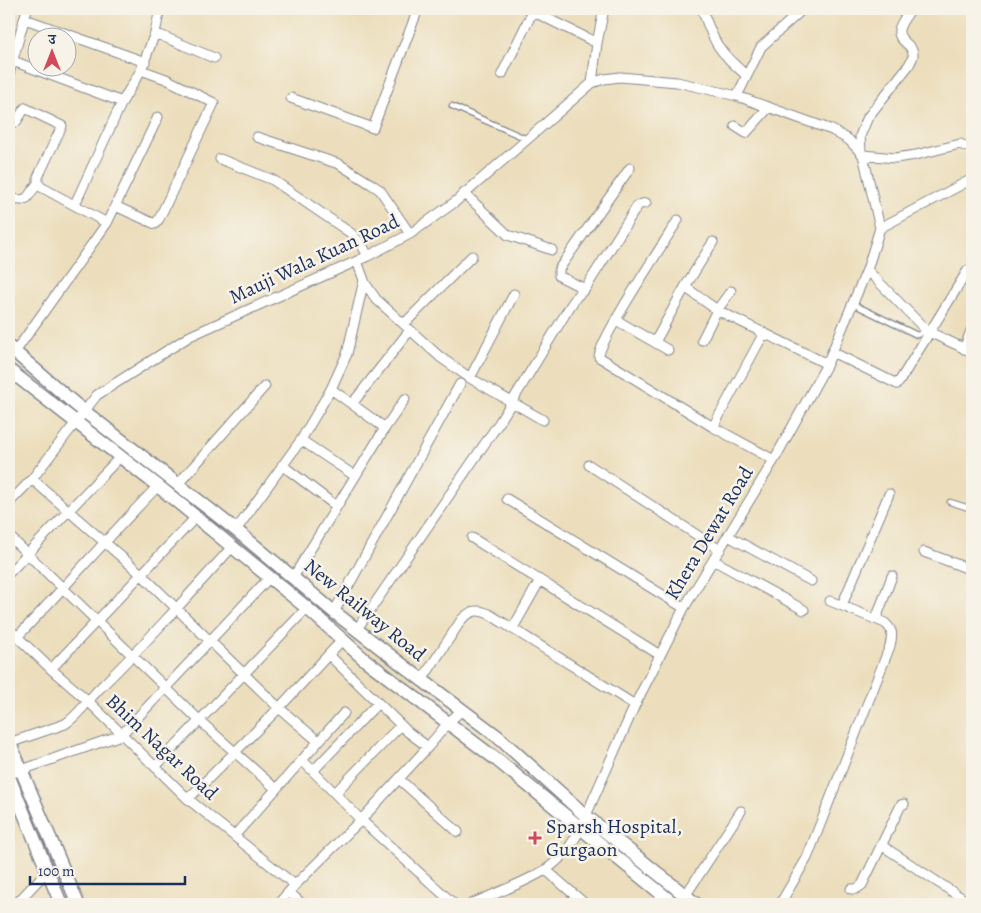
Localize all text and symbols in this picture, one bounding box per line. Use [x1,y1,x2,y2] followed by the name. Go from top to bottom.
[28,28,78,78] north arrow
[47,30,56,49] text: उ
[225,208,404,310] street label: Mauji Wala Kuan Road
[658,461,760,605] street label: Khera Dewat Road
[298,552,432,668] street label: New Railway Road
[100,688,224,806] street label: Bhim Nagar Road
[546,813,682,863] place label: Sparsh Hospital, Gurgaon
[528,831,542,845] marker: Sparsh Hospital, Gurgaon
[30,853,185,885] scale bar
[38,861,75,881] text: 100 m

